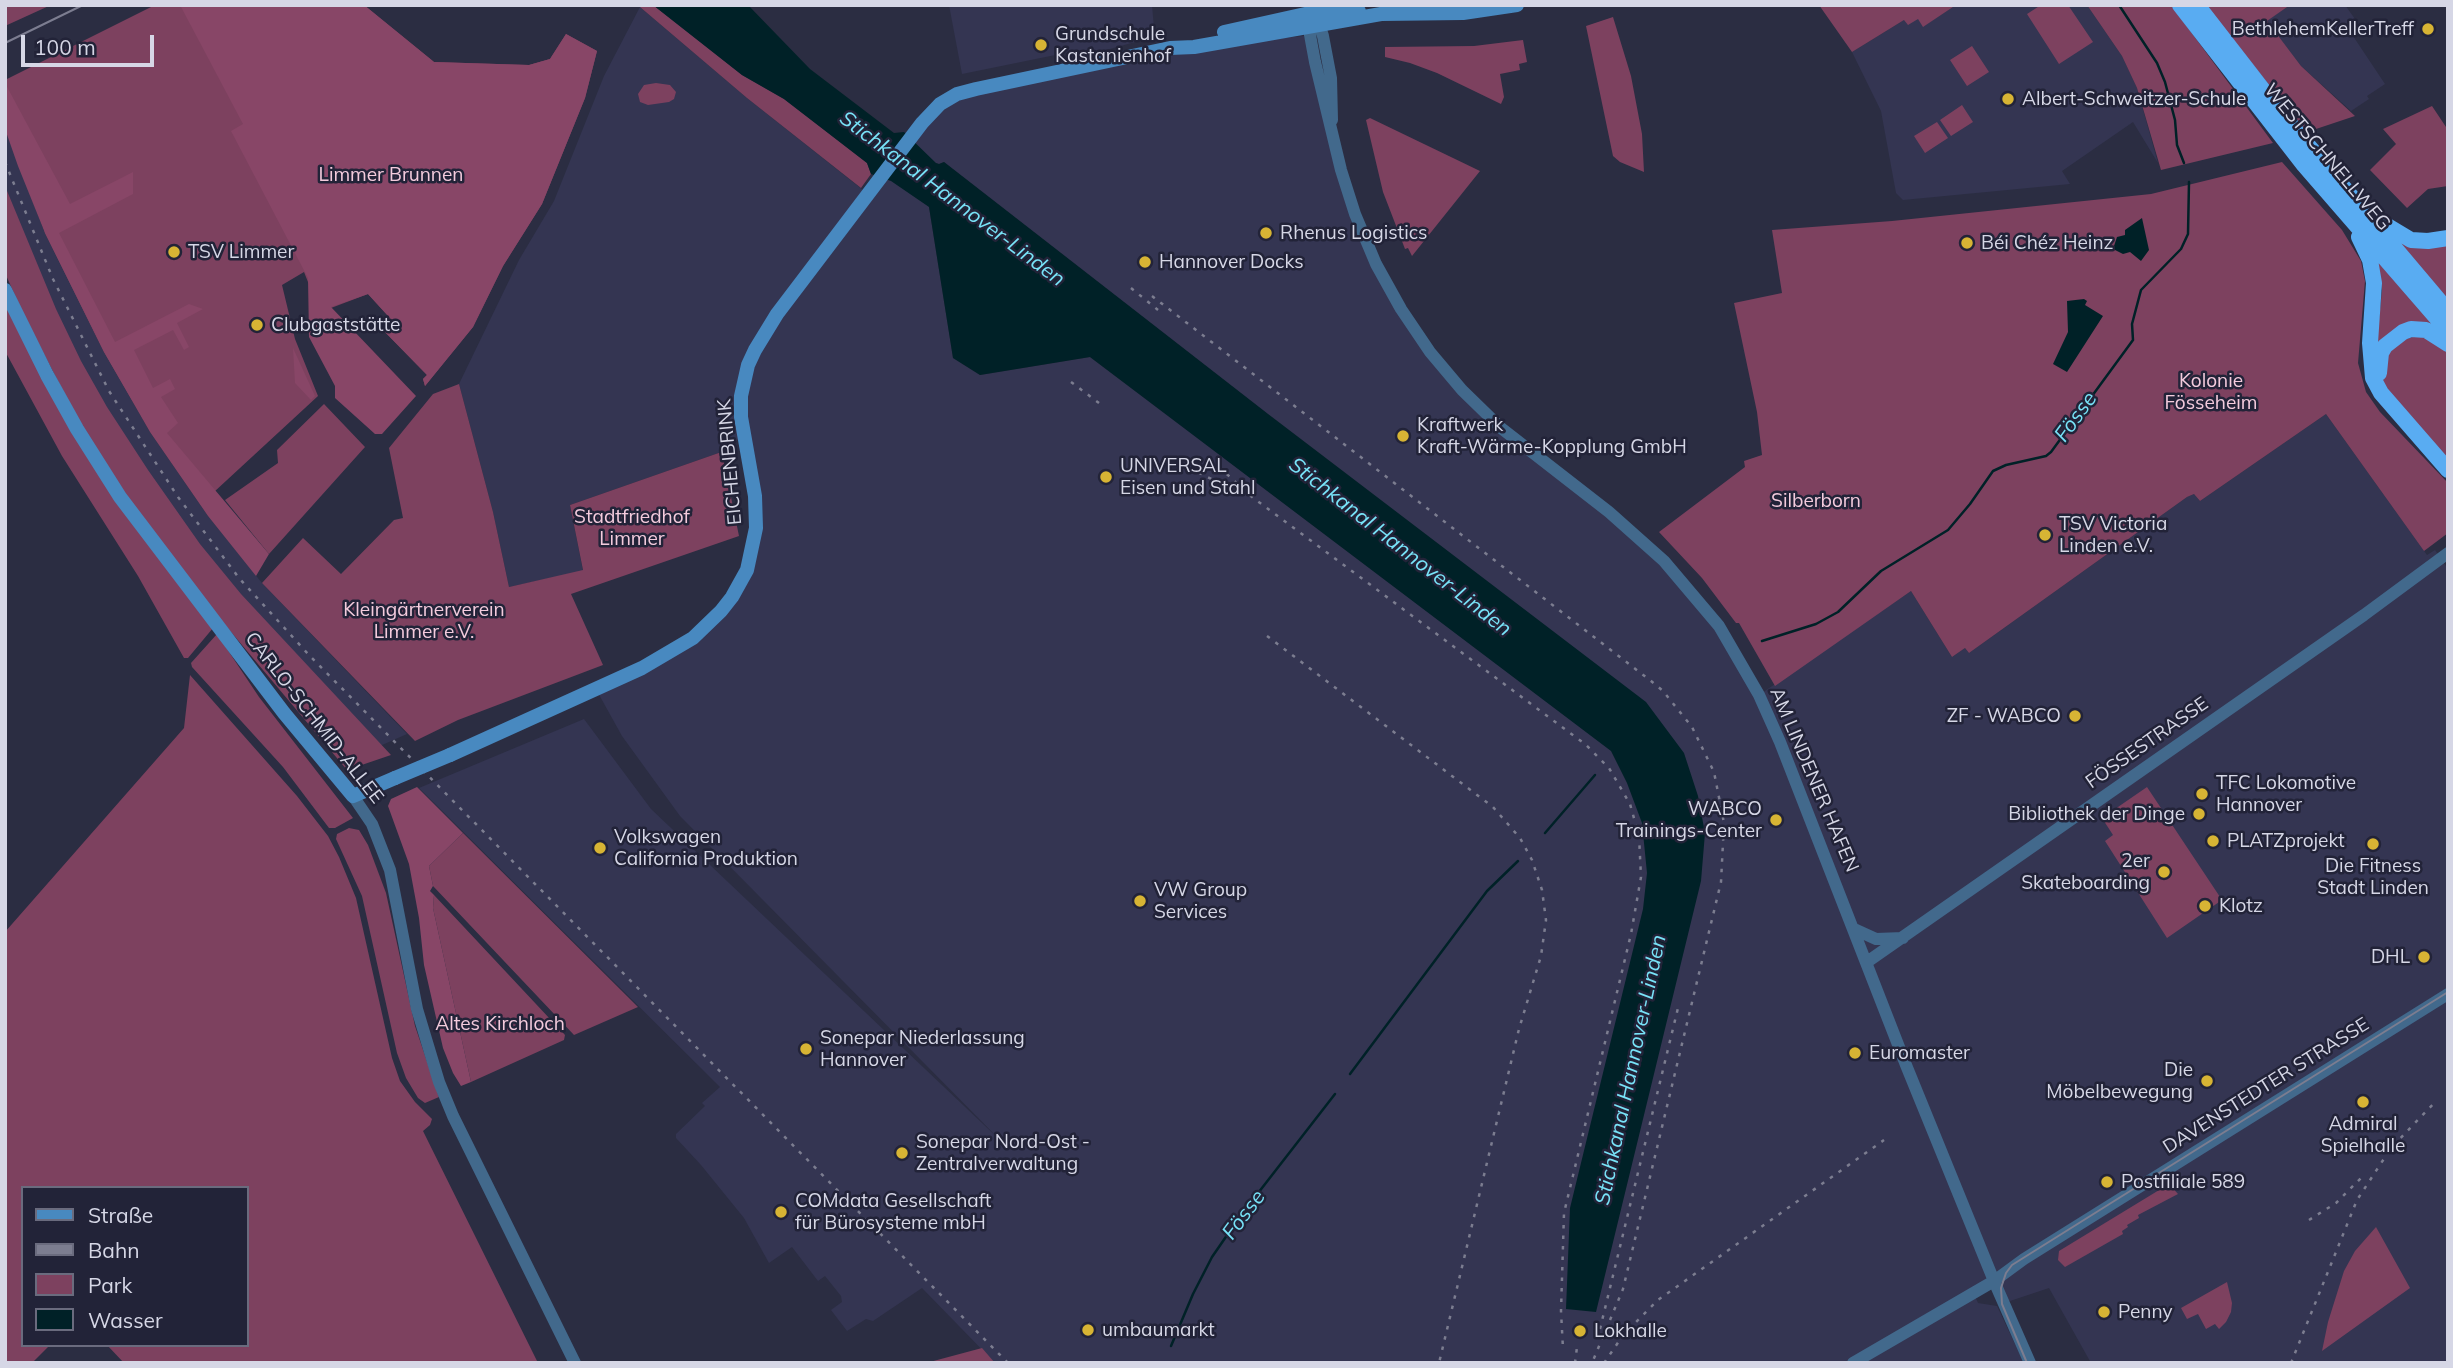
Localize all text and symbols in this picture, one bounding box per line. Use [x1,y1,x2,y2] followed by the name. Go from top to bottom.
[2232,18,2414,40] place label: BethlehemKellerTreff
[24,21,158,65] scale bar
[2420,21,2436,37] marker: BethlehemKellerTreff
[1055,23,1171,67] place label: Grundschule Kastanienhof
[34,34,96,60] text: 100 m
[1033,37,1049,53] marker: Grundschule Kastanienhof
[2259,79,2395,235] street label: WESTSCHNELLWEG
[2022,88,2246,110] place label: Albert-Schweitzer-Schule
[2000,91,2016,107] marker: Albert-Schweitzer-Schule
[834,106,1070,292] water label: Stichkanal Hannover-Linden
[319,164,463,186] park label: Limmer Brunnen
[1280,222,1428,244] place label: Rhenus Logistics
[1258,225,1274,241] marker: Rhenus Logistics
[1981,232,2113,254] place label: Béi Chéz Heinz
[1959,235,1975,251] marker: Béi Chéz Heinz
[188,241,294,263] place label: TSV Limmer
[166,244,182,260] marker: TSV Limmer
[1159,251,1304,273] place label: Hannover Docks
[1137,254,1153,270] marker: Hannover Docks
[271,314,400,336] place label: Clubgaststätte
[249,317,265,333] marker: Clubgaststätte
[2164,370,2258,414] park label: Kolonie Fösseheim
[2049,387,2103,447] water label: Fösse
[713,398,747,526] street label: EICHENBRINK
[1417,414,1687,458] place label: Kraftwerk Kraft-Wärme-Kopplung GmbH
[1395,428,1411,444] marker: Kraftwerk Kraft-Wärme-Kopplung GmbH
[1284,452,1516,642] water label: Stichkanal Hannover-Linden
[1120,455,1256,499] place label: UNIVERSAL Eisen und Stahl
[1098,469,1114,485] marker: UNIVERSAL Eisen und Stahl
[1771,490,1861,512] park label: Silberborn
[574,506,690,550] park label: Stadtfriedhof Limmer
[2059,513,2167,557] place label: TSV Victoria Linden e.V.
[2037,527,2053,543] marker: TSV Victoria Linden e.V.
[343,599,505,643] park label: Kleingärtnerverein Limmer e.V.
[240,628,388,808] street label: CARLO-SCHMID-ALLEE
[1765,684,1863,876] street label: AM LINDENER HAFEN
[2081,692,2213,794] street label: FÖSSESTRASSE
[1947,705,2061,727] place label: ZF - WABCO
[2067,708,2083,724] marker: ZF - WABCO
[2216,772,2356,816] place label: TFC Lokomotive Hannover
[2194,786,2210,802] marker: TFC Lokomotive Hannover
[1616,798,1762,842] place label: WABCO Trainings-Center
[2008,803,2185,825] place label: Bibliothek der Dinge
[2191,806,2207,822] marker: Bibliothek der Dinge
[1768,812,1784,828] marker: WABCO Trainings-Center
[614,826,798,870] place label: Volkswagen California Produktion
[2227,830,2345,852] place label: PLATZprojekt
[2205,833,2221,849] marker: PLATZprojekt
[2365,836,2381,852] marker: Die Fitness Stadt Linden
[592,840,608,856] marker: Volkswagen California Produktion
[2021,850,2150,894] place label: 2er Skateboarding
[2317,855,2429,899] place label: Die Fitness Stadt Linden
[2156,864,2172,880] marker: 2er Skateboarding
[1154,879,1247,923] place label: VW Group Services
[1132,893,1148,909] marker: VW Group Services
[2219,895,2263,917] place label: Klotz
[2197,898,2213,914] marker: Klotz
[1590,933,1672,1207] water label: Stichkanal Hannover-Linden
[2371,946,2410,968] place label: DHL
[2416,949,2432,965] marker: DHL
[435,1013,565,1035] park label: Altes Kirchloch
[2159,1013,2373,1159] street label: DAVENSTEDTER STRASSE
[820,1027,1025,1071] place label: Sonepar Niederlassung Hannover
[798,1041,814,1057] marker: Sonepar Niederlassung Hannover
[1869,1042,1970,1064] place label: Euromaster
[1847,1045,1863,1061] marker: Euromaster
[2046,1059,2193,1103] place label: Die Möbelbewegung
[2199,1073,2215,1089] marker: Die Möbelbewegung
[2355,1094,2371,1110] marker: Admiral Spielhalle
[2321,1113,2405,1157] place label: Admiral Spielhalle
[916,1131,1090,1175] place label: Sonepar Nord-Ost - Zentralverwaltung
[894,1145,910,1161] marker: Sonepar Nord-Ost - Zentralverwaltung
[2121,1171,2245,1193] place label: Postfiliale 589
[2099,1174,2115,1190] marker: Postfiliale 589
[1217,1185,1271,1245] water label: Fösse
[21,1186,248,1347] legend
[795,1190,991,1234] place label: COMdata Gesellschaft für Bürosysteme mbH
[88,1202,153,1228] text: Straße
[773,1204,789,1220] marker: COMdata Gesellschaft für Bürosysteme mbH
[88,1237,140,1263] text: Bahn
[88,1272,132,1298] text: Park
[2118,1301,2173,1323] place label: Penny
[2096,1304,2112,1320] marker: Penny
[88,1307,163,1333] text: Wasser
[1102,1319,1215,1341] place label: umbaumarkt
[1594,1320,1667,1342] place label: Lokhalle
[1080,1322,1096,1338] marker: umbaumarkt
[1572,1323,1588,1339] marker: Lokhalle

